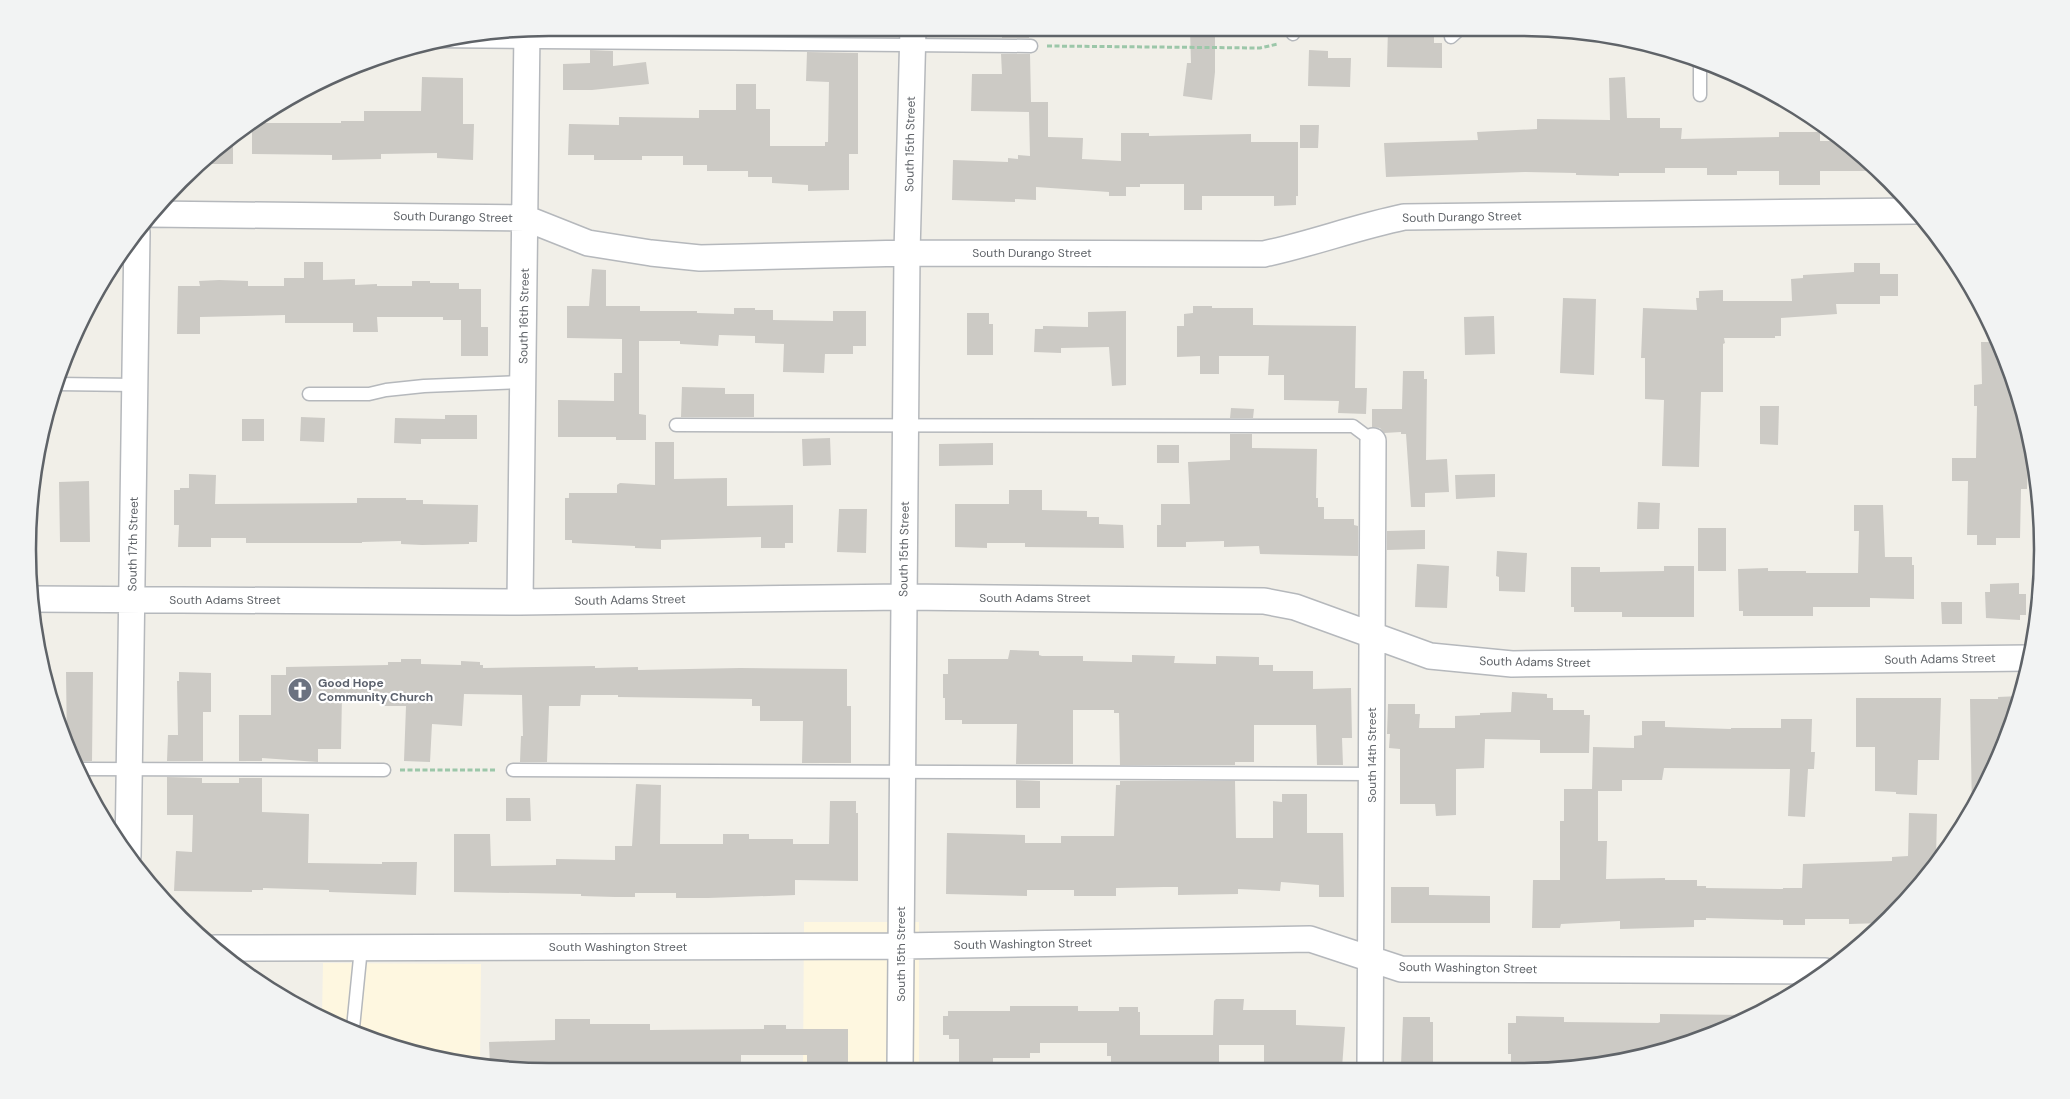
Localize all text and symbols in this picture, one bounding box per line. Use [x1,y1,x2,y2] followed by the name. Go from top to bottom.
[901,96,919,192] street label: South 15th Street
[393,208,513,226] street label: South Durango Street
[1402,208,1522,226] street label: South Durango Street
[972,245,1092,261] street label: South Durango Street
[515,268,533,364] street label: South 16th Street
[124,496,142,591] street label: South 17th Street
[895,501,913,597] street label: South 15th Street
[979,590,1091,606] street label: South Adams Street
[574,591,686,609] street label: South Adams Street
[169,592,281,608] street label: South Adams Street
[1884,650,1996,668] street label: South Adams Street
[1479,653,1591,671] street label: South Adams Street
[318,675,433,705] place label: Good Hope Community Church
[287,677,313,703] church icon: Good Hope Community Church
[1364,707,1380,803] street label: South 14th Street
[893,906,909,1002] street label: South 15th Street
[954,935,1093,953] street label: South Washington Street
[549,939,688,955] street label: South Washington Street
[1399,959,1538,977] street label: South Washington Street

